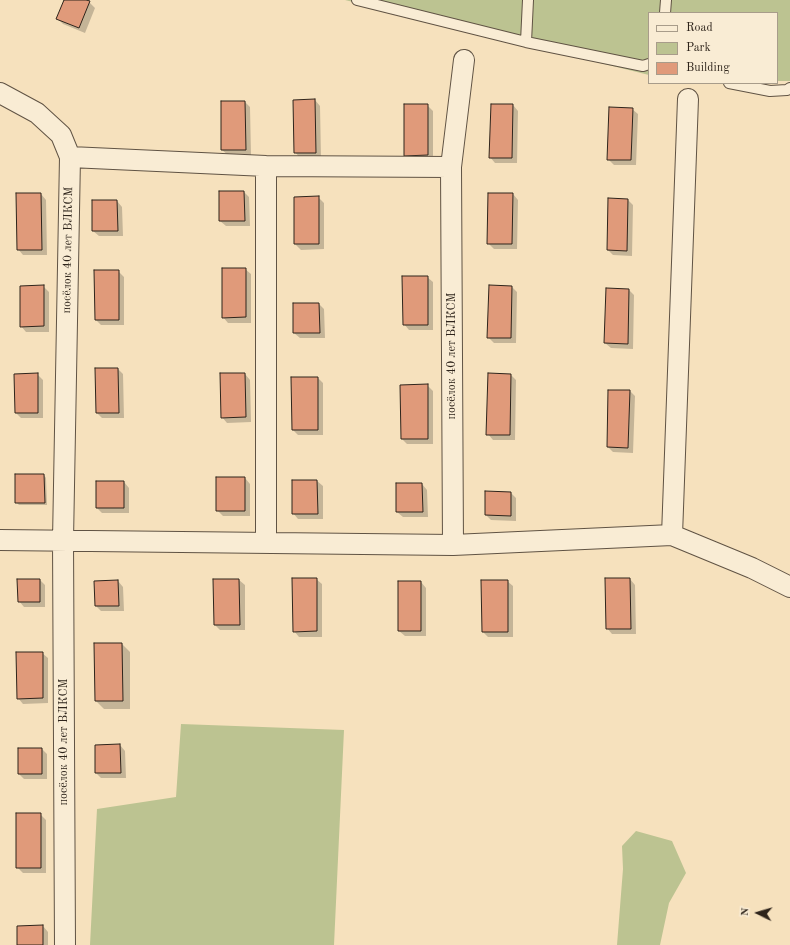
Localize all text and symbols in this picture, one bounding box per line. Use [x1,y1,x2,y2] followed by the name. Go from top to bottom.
[648,12,778,84] legend
[686,22,713,34] text: Road
[686,42,711,54] text: Park
[686,62,730,74] text: Building
[60,186,76,314] street label: посёлок 40 лет ВЛКСМ
[445,293,459,419] street label: посёлок 40 лет ВЛКСМ
[57,679,71,805] street label: посёлок 40 лет ВЛКСМ
[738,893,778,933] north arrow
[740,907,751,917] text: N

